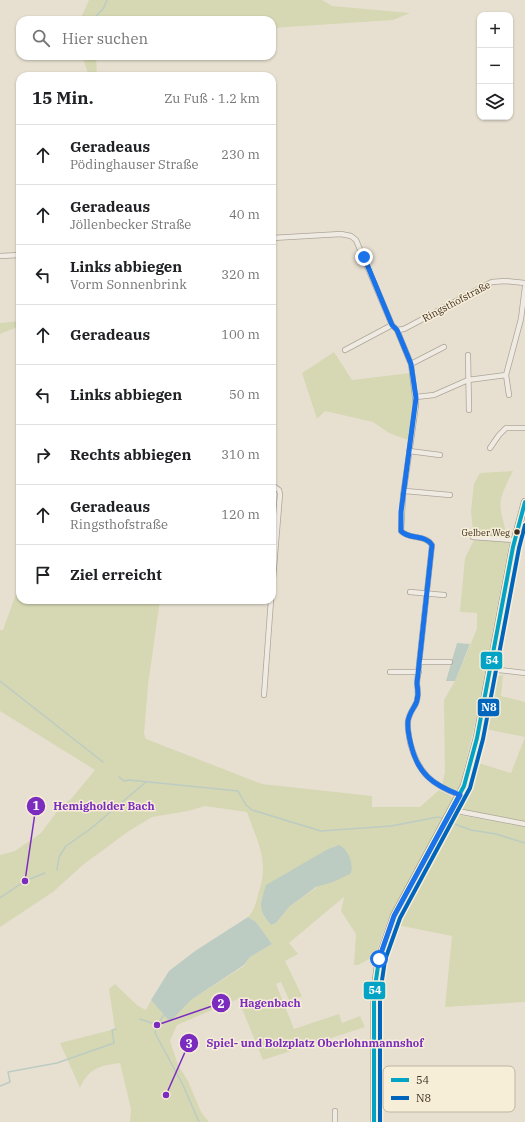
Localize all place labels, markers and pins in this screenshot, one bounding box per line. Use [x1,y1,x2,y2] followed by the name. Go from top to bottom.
[462,527,510,538] place label: Gelber Weg
[512,527,522,537] marker: Gelber Weg
[26,794,163,817] callout: Hemigholder Bach
[211,992,309,1015] callout: Hagenbach
[179,1032,432,1055] callout: Spiel- und Bolzplatz Oberlohnmannshof

